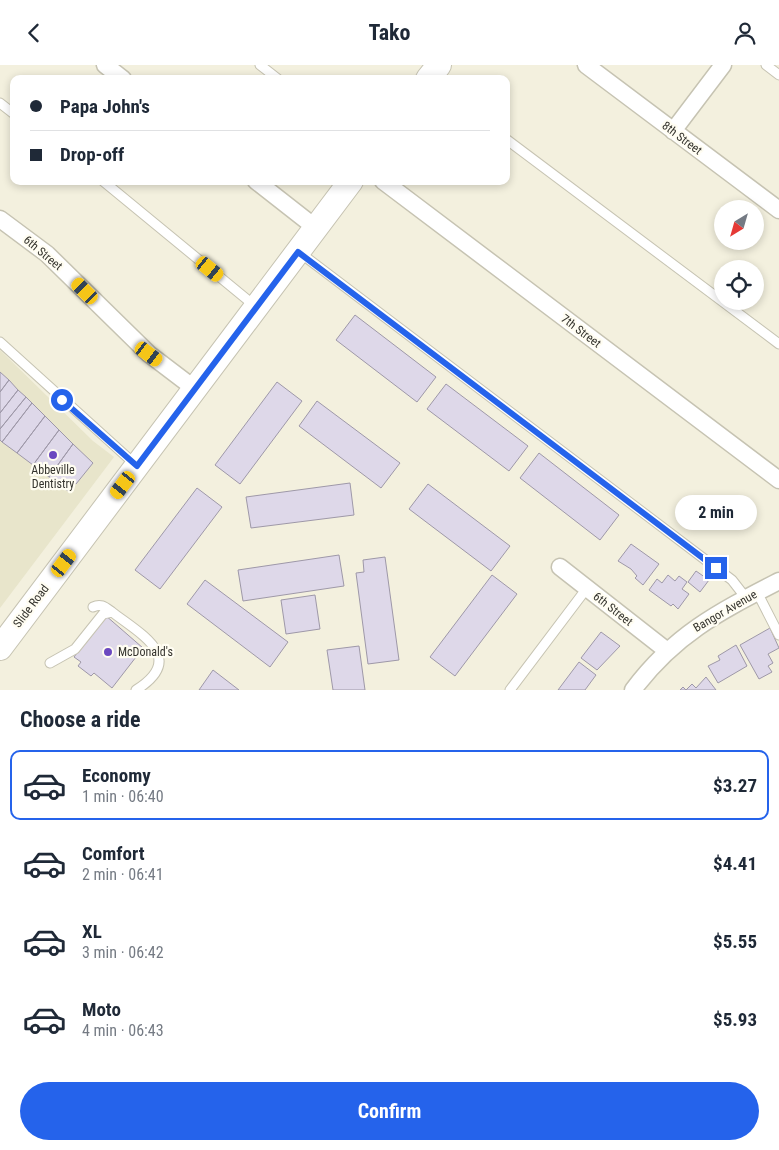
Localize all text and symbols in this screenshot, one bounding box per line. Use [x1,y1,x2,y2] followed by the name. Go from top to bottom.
[20,19,48,47] icon: back
[731,19,759,47] icon: person
[369,20,410,45] text: Tako
[60,95,150,118] text: Papa John's
[659,119,705,158] street label: 8th Street
[60,143,124,166] text: Drop-off
[714,200,764,250] north arrow
[714,200,764,310] map controls
[21,233,66,273] street label: 6th Street
[193,254,226,284] car
[714,260,764,310] button: locate
[69,275,100,307] car
[558,312,604,351] street label: 7th Street
[132,339,165,369] car
[51,389,73,411] route start
[47,449,59,461] marker: Abbeville Dentistry
[31,463,75,491] place label: Abbeville Dentistry
[107,469,138,501] car
[675,495,757,531] callout: 2 min
[698,503,734,522] text: 2 min
[48,547,79,579] car
[705,557,727,579] route end
[10,582,52,630] street label: Slide Road
[691,587,760,635] street label: Bangor Avenue
[591,589,636,629] street label: 6th Street
[118,645,173,659] place label: McDonald's
[102,646,114,658] marker: McDonald's
[20,707,141,732] text: Choose a ride
[22,763,67,808] icon: car
[82,764,151,787] text: Economy
[713,774,757,797] text: $3.27
[82,787,164,806] text: 1 min · 06:40
[22,841,67,886] icon: car
[82,842,145,865] text: Comfort
[713,852,757,875] text: $4.41
[82,865,164,884] text: 2 min · 06:41
[22,919,67,964] icon: car
[82,920,102,943] text: XL
[713,930,757,953] text: $5.55
[82,943,164,962] text: 3 min · 06:42
[22,997,67,1042] icon: car
[82,998,121,1021] text: Moto
[713,1008,757,1031] text: $5.93
[82,1021,164,1040] text: 4 min · 06:43
[20,1082,759,1140] button: Confirm

